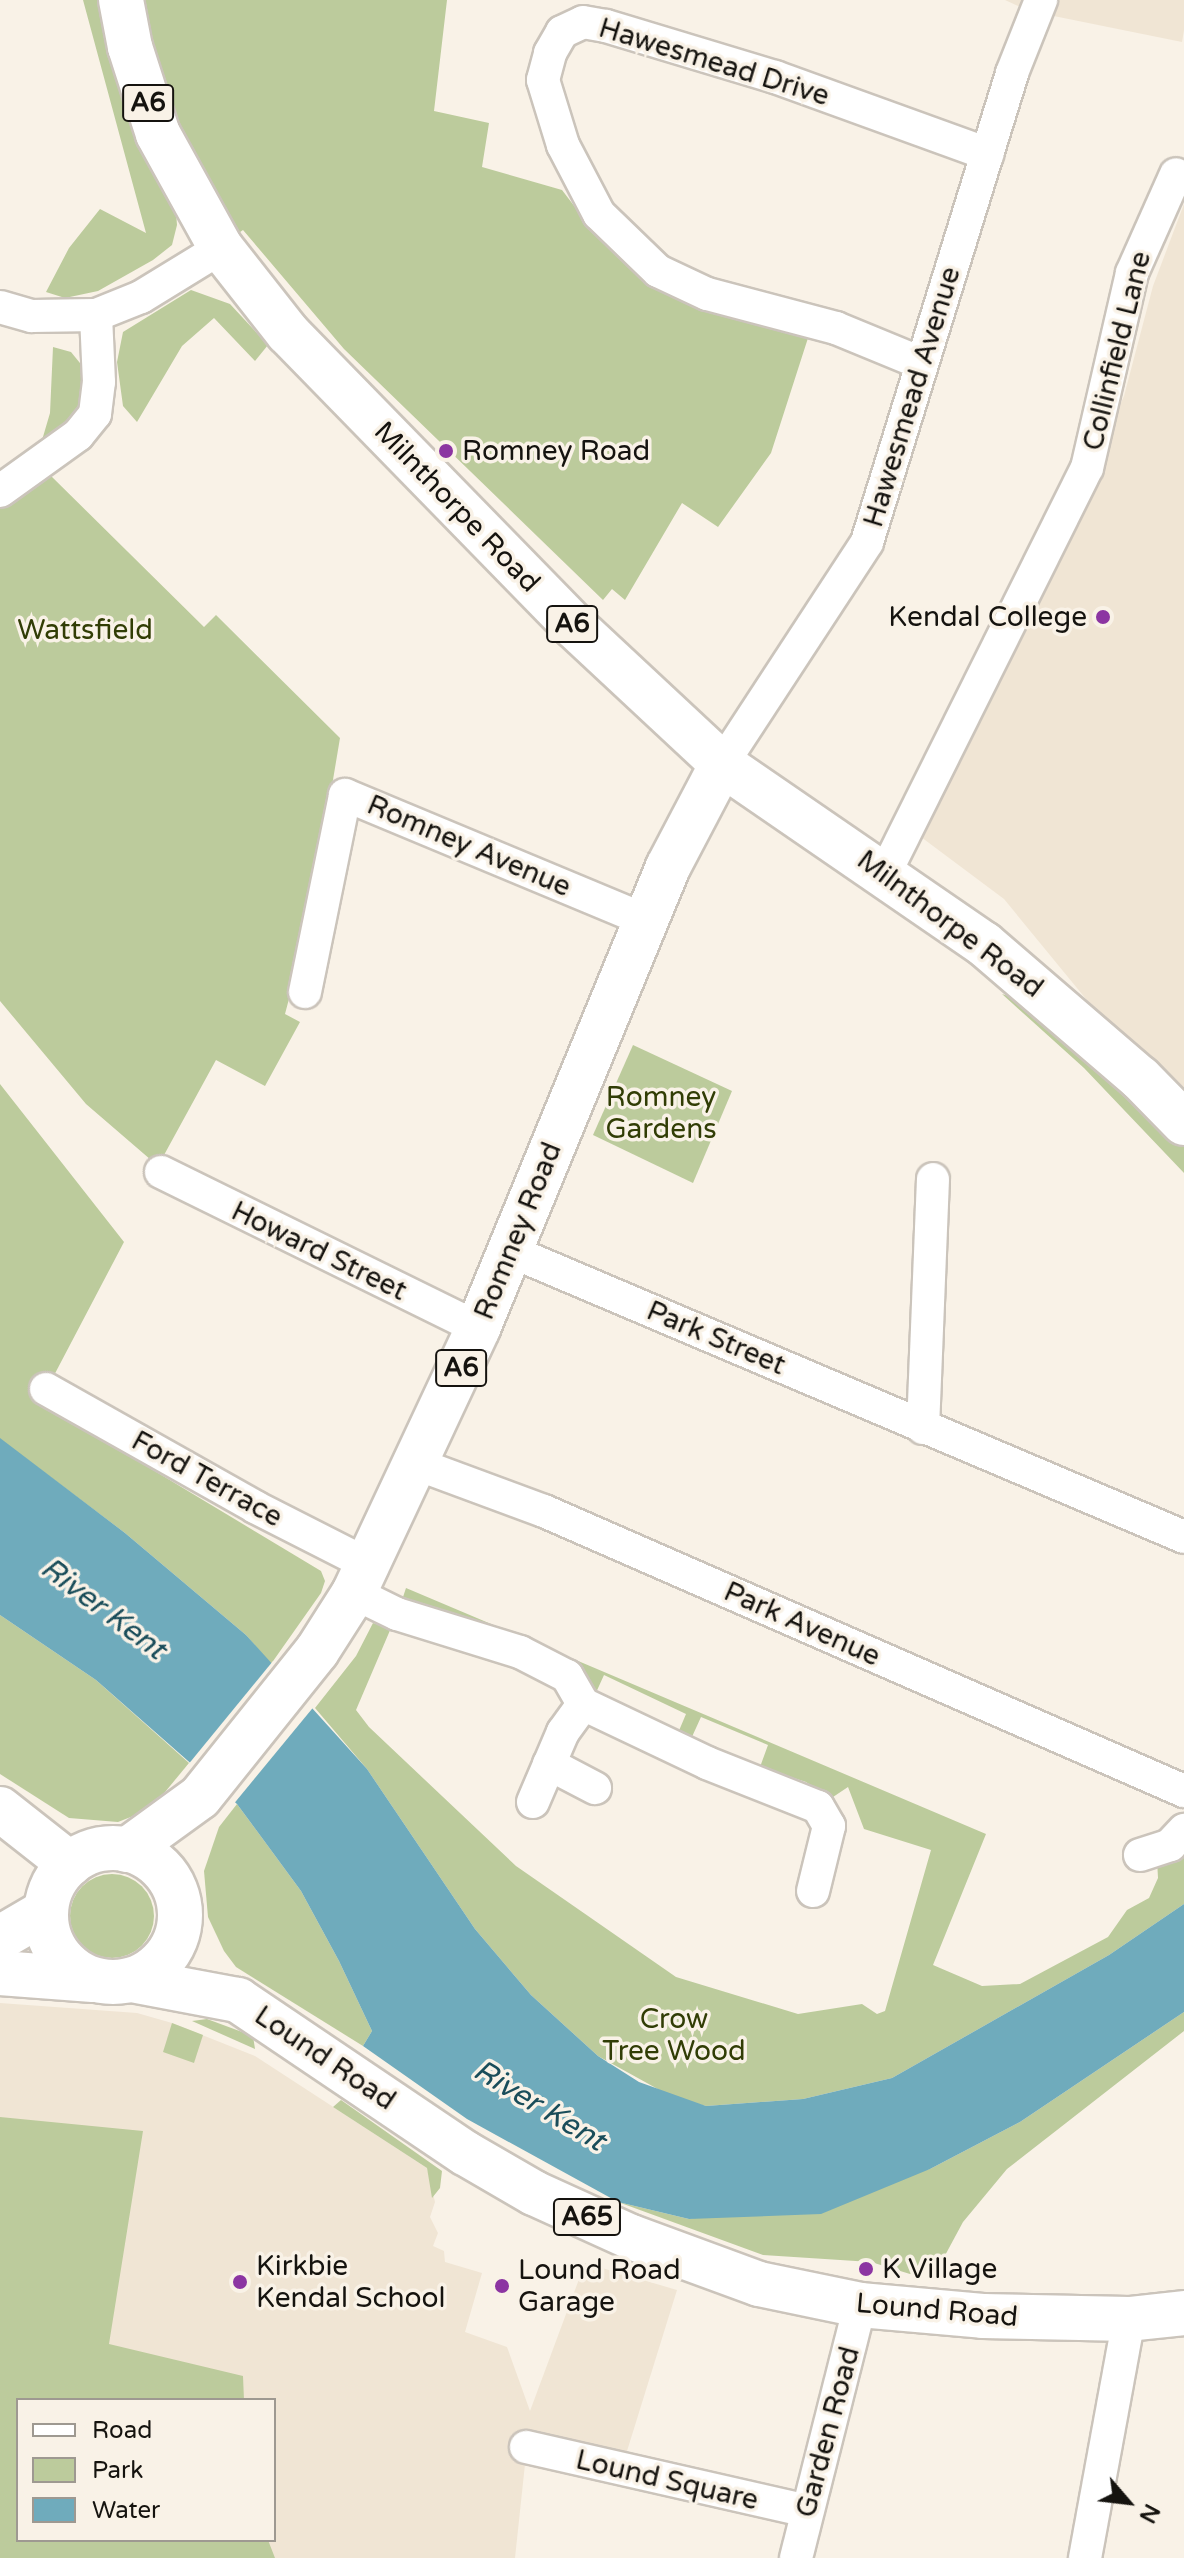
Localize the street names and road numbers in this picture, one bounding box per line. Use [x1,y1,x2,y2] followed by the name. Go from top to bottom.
[595,11,833,113] street label: Hawesmead Drive
[122,81,174,125] road number: A6
[1076,248,1158,454] street label: Collinfield Lane
[856,263,968,531] street label: Hawesmead Avenue
[367,415,547,599] street label: Milnthorpe Road
[546,602,598,646] road number: A6
[362,788,576,904] street label: Romney Avenue
[850,843,1050,1005] street label: Milnthorpe Road
[467,1138,569,1324] street label: Romney Road
[226,1194,412,1308] street label: Howard Street
[642,1294,790,1382] street label: Park Street
[435,1346,487,1390] road number: A6
[126,1424,288,1534] street label: Ford Terrace
[719,1575,885,1673] street label: Park Avenue
[248,1999,402,2117] street label: Lound Road
[551,2195,623,2239] road number: A65
[855,2286,1019,2334] street label: Lound Road
[789,2343,867,2521] street label: Garden Road
[573,2443,761,2517] street label: Lound Square

